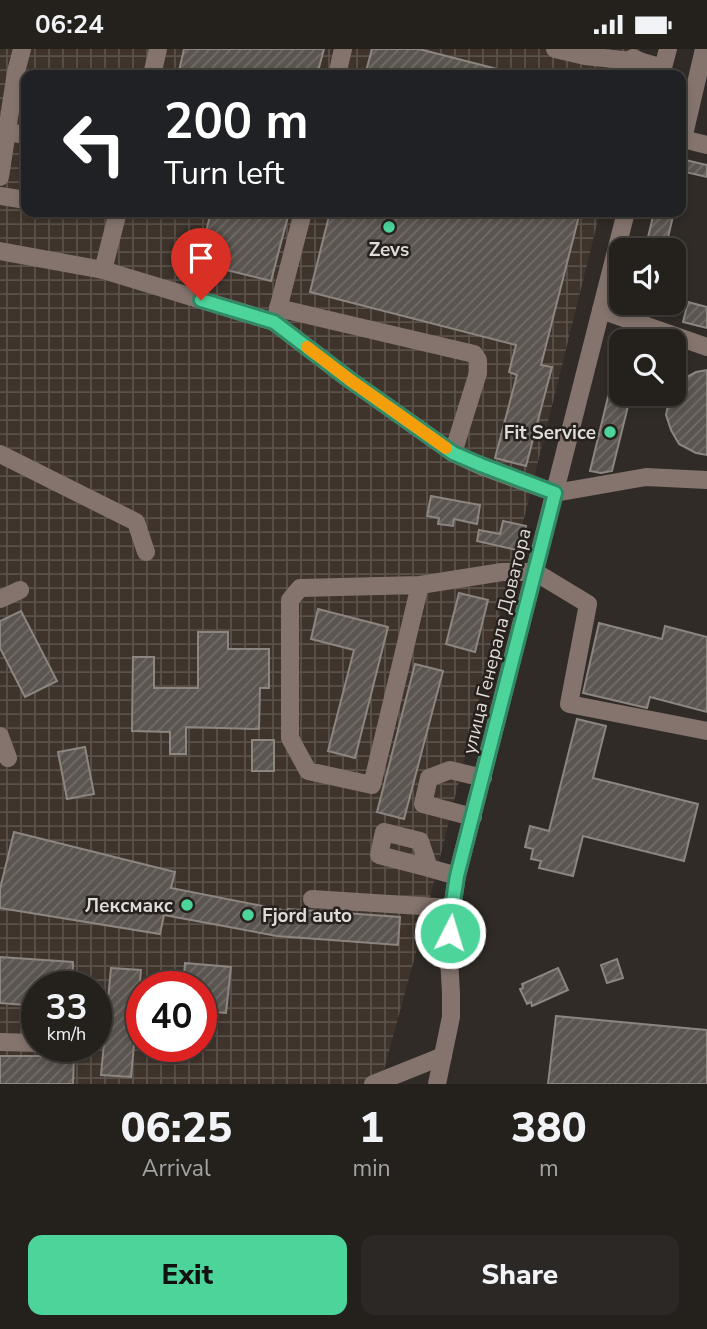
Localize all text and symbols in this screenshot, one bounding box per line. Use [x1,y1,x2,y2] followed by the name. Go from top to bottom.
[35,7,104,42] text: 06:24
[164,88,308,155] text: 200 m
[49,98,140,189] icon: left
[164,152,284,195] text: Turn left
[381,219,397,235] marker: Zevs
[171,228,231,300] pin
[369,237,409,263] place label: Zevs
[609,238,686,406] map controls
[609,238,686,315] button: sound
[182,239,220,277] icon: arrive
[609,329,686,406] button: search
[504,420,596,446] place label: Fit Service
[602,424,618,440] marker: Fit Service
[456,526,538,757] street label: улица Генерала Доватора
[85,893,173,919] place label: Лексмакс
[413,896,487,970] position arrow
[179,897,195,913] marker: Лексмакс
[262,903,352,929] place label: Fjord auto
[240,907,256,923] marker: Fjord auto
[126,971,217,1062] speed limit sign: 40
[45,984,88,1031] text: 33
[47,1022,86,1046] text: km/h
[120,1100,232,1157] text: 06:25
[359,1100,384,1157] text: 1
[511,1100,587,1157] text: 380
[142,1153,211,1184] text: Arrival
[353,1153,391,1184] text: min
[539,1153,559,1184] text: m
[28,1235,347,1315] button: Exit
[361,1235,679,1315] button: Share

